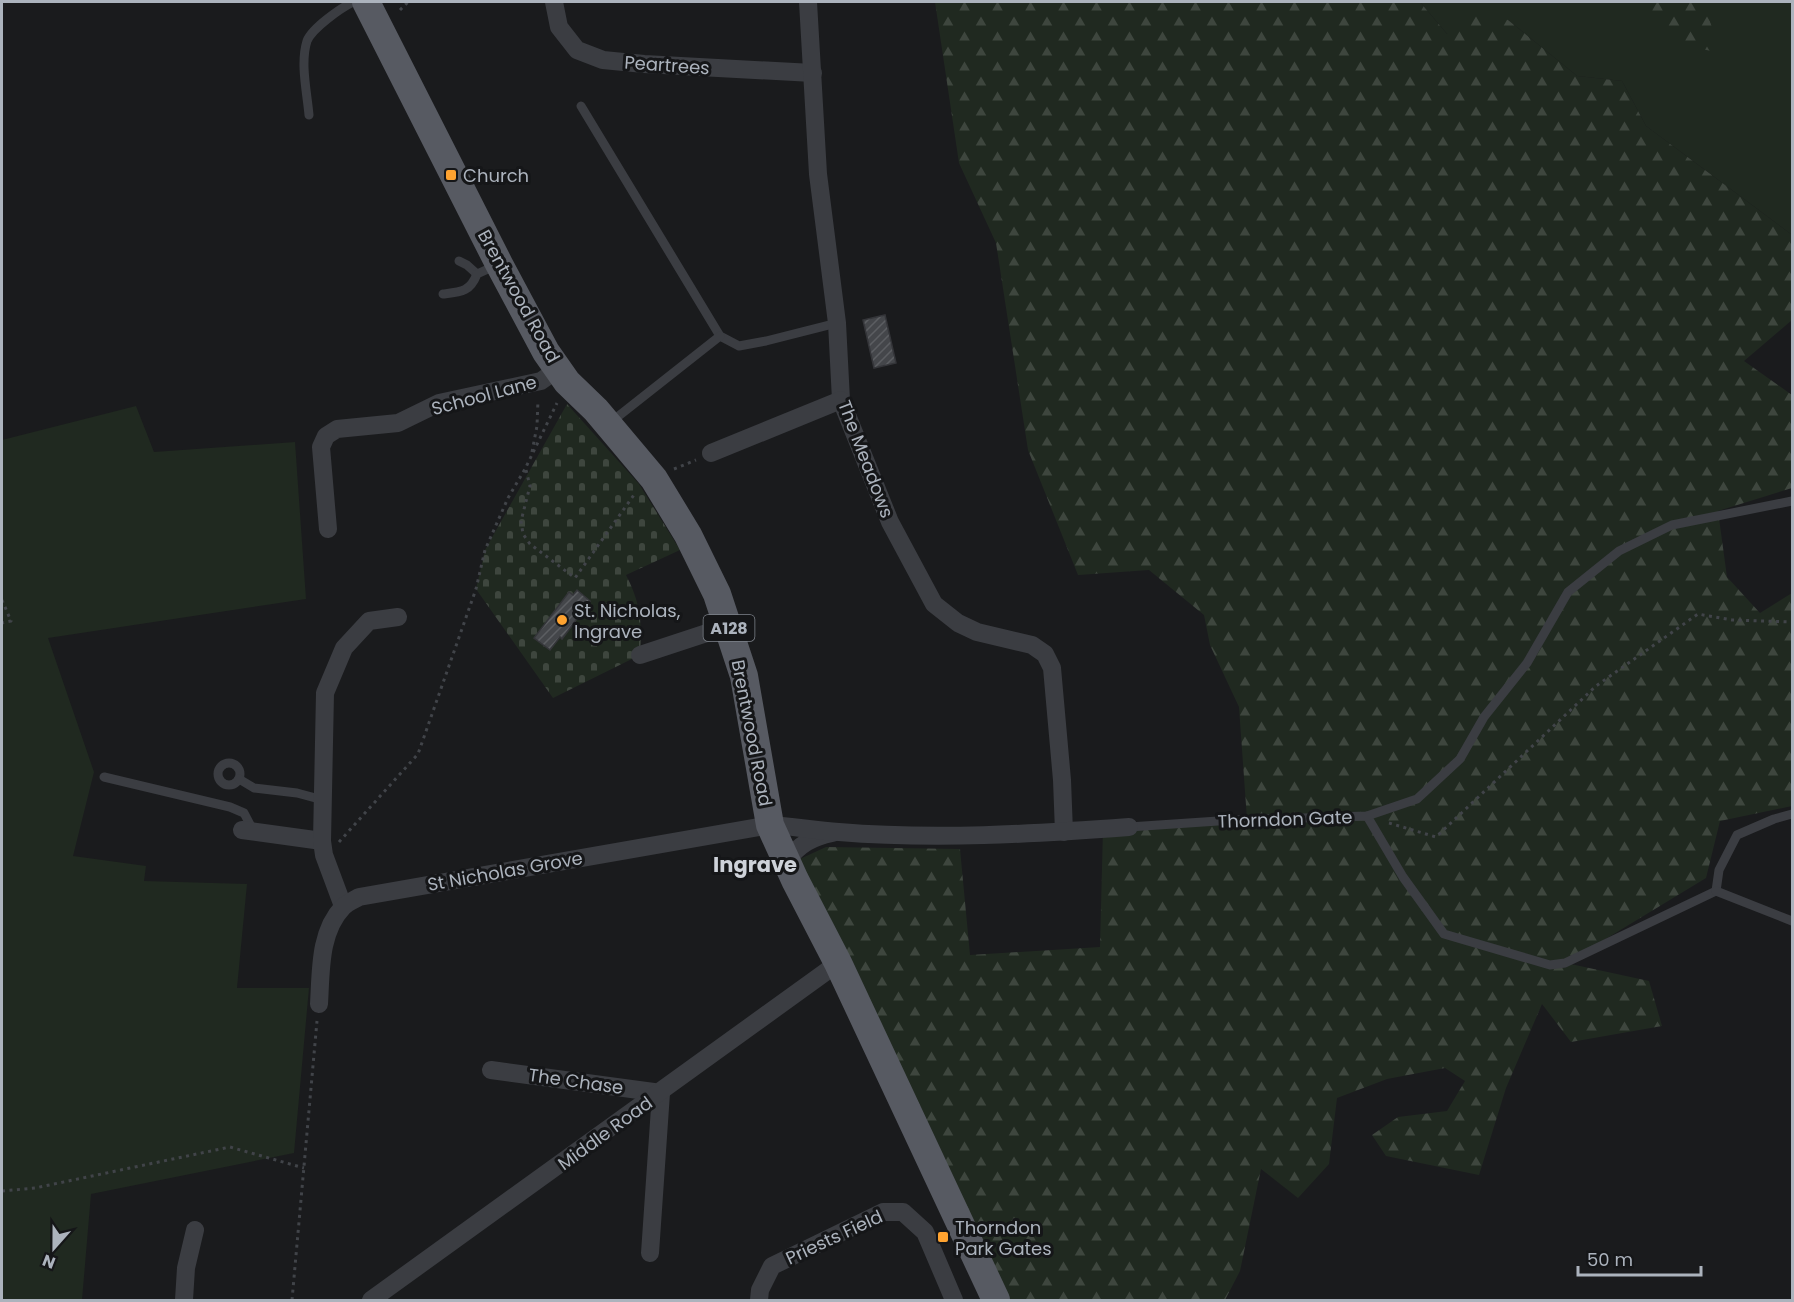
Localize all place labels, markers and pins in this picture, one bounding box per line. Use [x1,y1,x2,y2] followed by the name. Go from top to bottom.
[463,163,529,188] place label: Church
[444,168,458,182] marker: Church
[574,598,681,644] place label: St. Nicholas, Ingrave
[555,613,569,627] marker: St. Nicholas, Ingrave
[955,1215,1052,1261] place label: Thorndon Park Gates
[936,1230,950,1244] marker: Thorndon Park Gates

